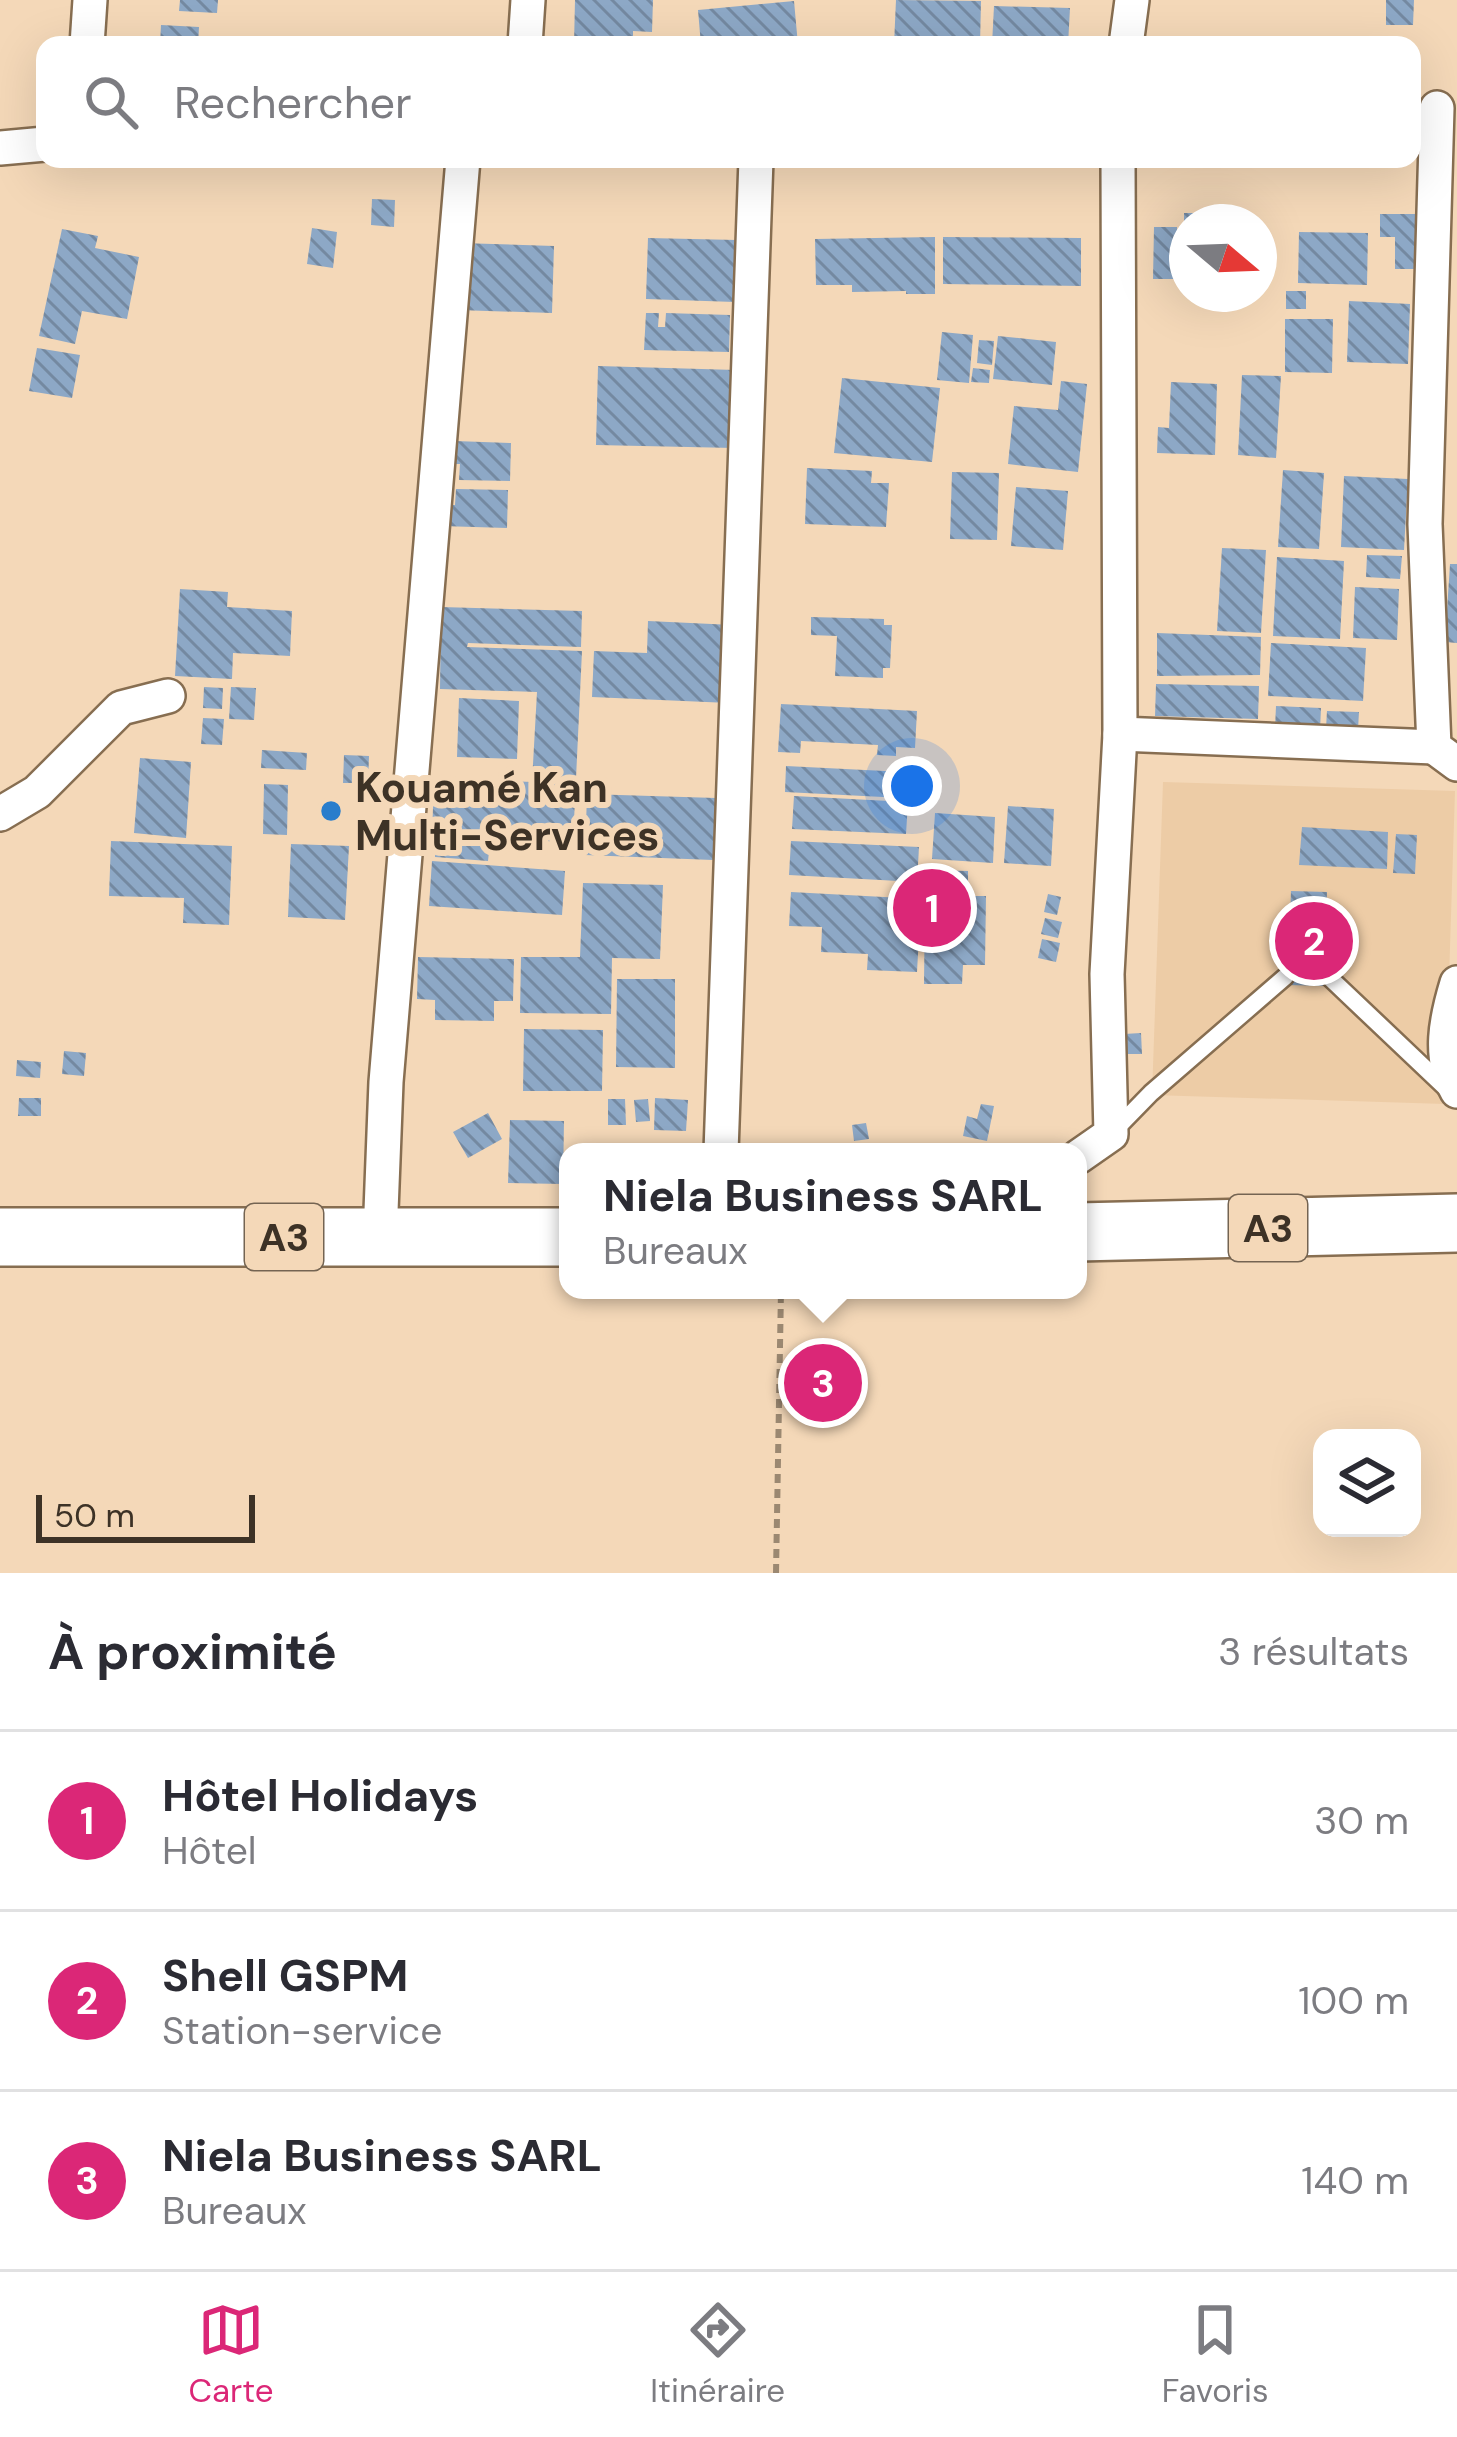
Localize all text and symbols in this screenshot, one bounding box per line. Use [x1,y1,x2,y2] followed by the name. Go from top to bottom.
[36,36,1421,168] search box
[78,69,144,135] icon: search
[174,73,412,132] text: Rechercher
[1169,204,1277,312] north arrow
[882,756,942,816] your location
[355,760,659,863] place label: Kouamé Kan Multi-Services
[318,798,344,824] marker: Kouamé Kan Multi-Services
[893,863,971,953] pin: 1
[1275,896,1353,986] pin: 2
[559,1143,1087,1299] popup
[603,1166,1043,1225] text: Niela Business SARL
[1229,1195,1307,1261] road number: A3
[245,1204,323,1270] road number: A3
[603,1225,748,1276] text: Bureaux
[784,1338,862,1428] pin: 3
[1313,1429,1421,1537] map controls
[1313,1429,1421,1537] button: layers
[36,1489,255,1542] scale bar
[54,1494,135,1537] text: 50 m
[48,1618,337,1685] text: À proximité
[1218,1626,1409,1677] text: 3 résultats
[162,1766,478,1825] text: Hôtel Holidays
[80,1795,94,1846] text: 1
[1314,1795,1409,1846] text: 30 m
[162,1825,257,1876] text: Hôtel
[162,1946,408,2005] text: Shell GSPM
[76,1975,98,2026] text: 2
[1298,1975,1409,2026] text: 100 m
[162,2005,442,2056] text: Station-service
[162,2126,602,2185] text: Niela Business SARL
[75,2155,99,2206] text: 3
[1301,2155,1409,2206] text: 140 m
[162,2185,307,2236] text: Bureaux
[188,2297,273,2412] tab: Carte
[650,2297,785,2412] tab: Itinéraire
[1162,2297,1269,2412] tab: Favoris

